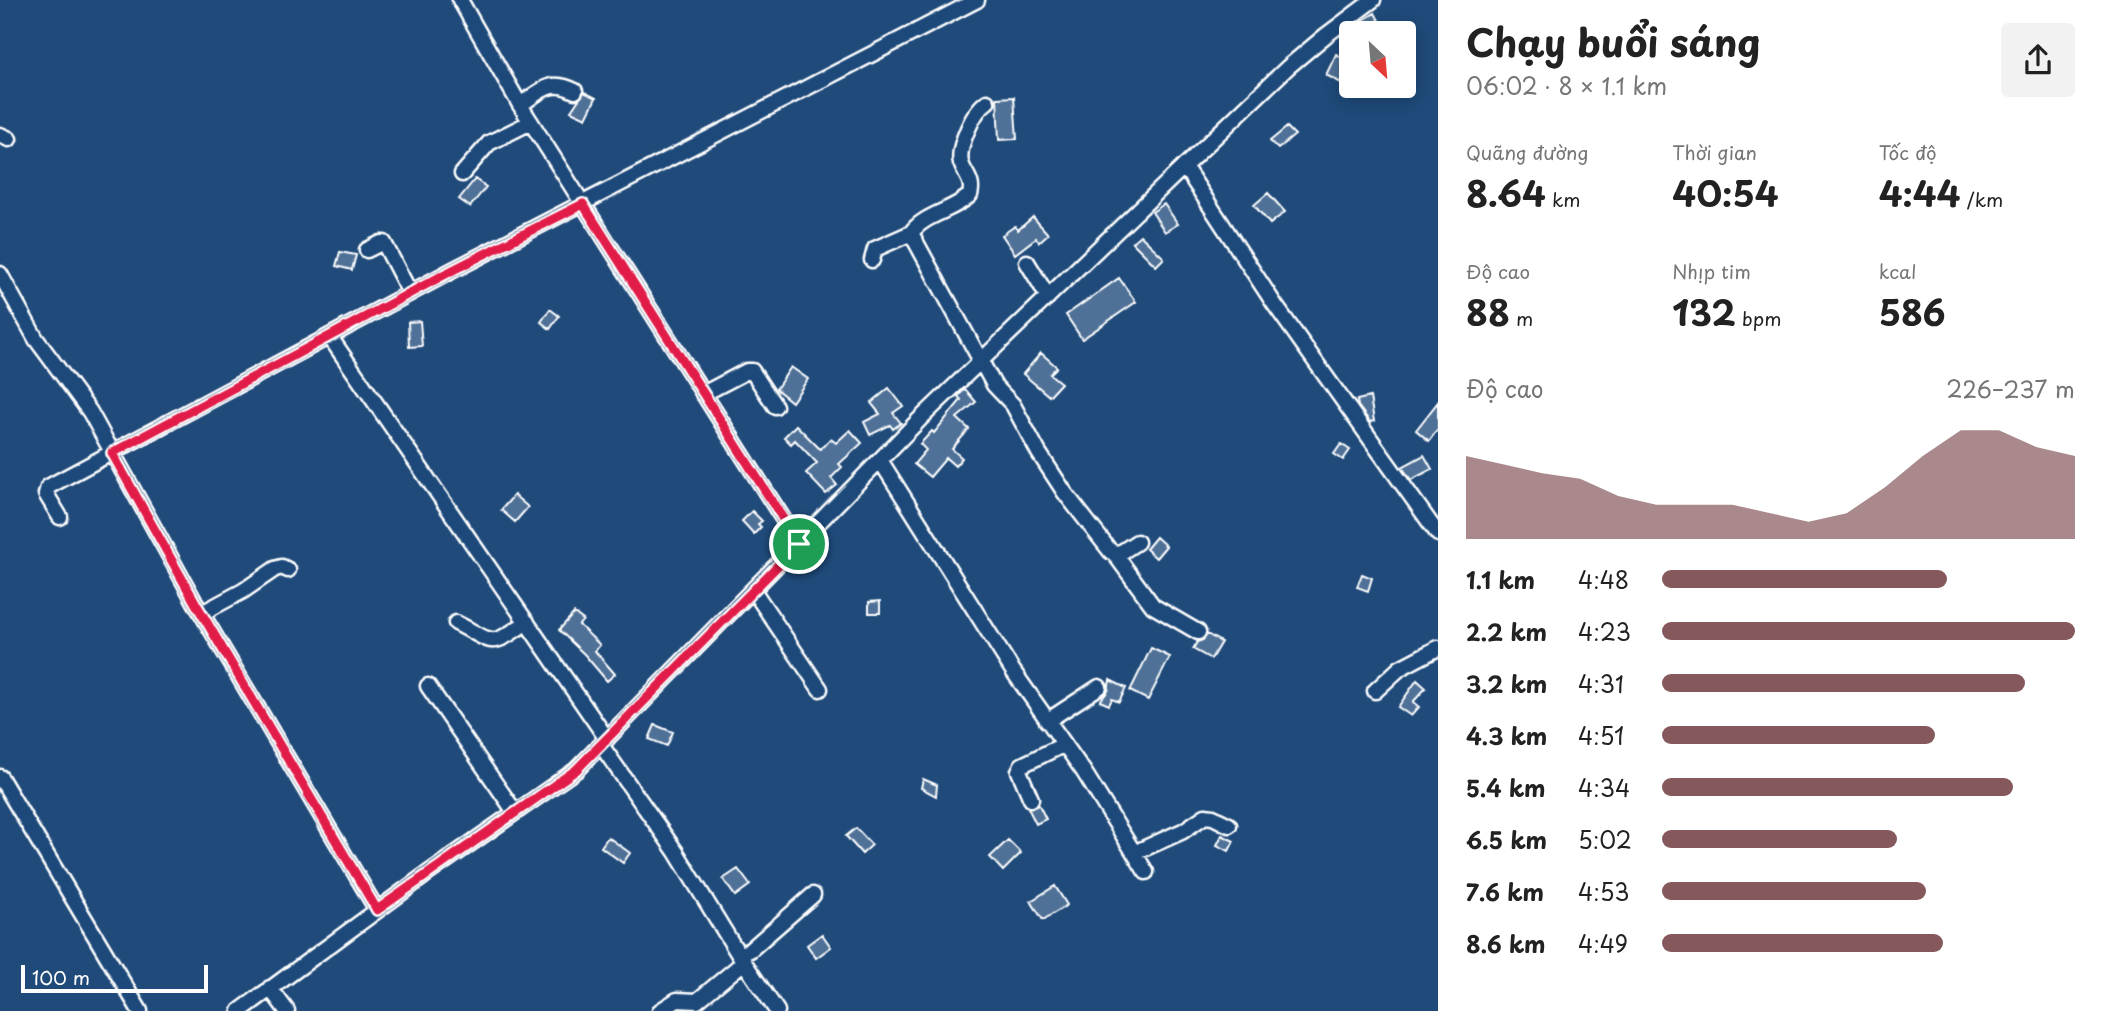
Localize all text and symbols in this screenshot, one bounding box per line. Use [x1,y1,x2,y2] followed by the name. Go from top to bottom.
[1466,13,1760,70] text: Chạy buổi sáng
[1339,21,1416,98] north arrow
[1339,21,1416,98] map controls
[2001,23,2075,97] button: share
[1466,68,1667,103] text: 06:02 · 8 × 1.1 km
[1466,138,1588,166] text: Quãng đường
[1672,138,1757,166] text: Thời gian
[1879,138,1937,166] text: Tốc độ
[1466,166,1546,219] text: 8.64
[1672,166,1779,219] text: 40:54
[1879,166,1961,219] text: 4:44
[1546,185,1581,213] text: km
[1961,185,2003,213] text: /km
[1466,257,1530,285] text: Độ cao
[1672,257,1751,285] text: Nhịp tim
[1879,257,1917,285] text: kcal
[1466,285,1510,338] text: 88
[1672,285,1736,338] text: 132
[1879,285,1946,338] text: 586
[1510,304,1533,332] text: m
[1736,304,1781,332] text: bpm
[1466,371,1544,406] text: Độ cao
[1946,371,2075,406] text: 226–237 m
[769,514,829,574] pin
[780,525,818,563] icon: arrive
[1466,562,1535,597] text: 1.1 km
[1578,562,1629,597] text: 4:48
[1466,614,1547,649] text: 2.2 km
[1578,614,1631,649] text: 4:23
[1466,666,1547,701] text: 3.2 km
[1578,666,1624,701] text: 4:31
[1466,718,1547,753] text: 4.3 km
[1578,718,1624,753] text: 4:51
[1466,770,1546,805] text: 5.4 km
[1578,770,1630,805] text: 4:34
[1466,822,1547,857] text: 6.5 km
[1578,822,1632,857] text: 5:02
[1466,874,1544,909] text: 7.6 km
[1578,874,1629,909] text: 4:53
[1466,926,1546,961] text: 8.6 km
[1578,926,1628,961] text: 4:49
[21,962,208,994] scale bar
[32,963,90,991] text: 100 m

